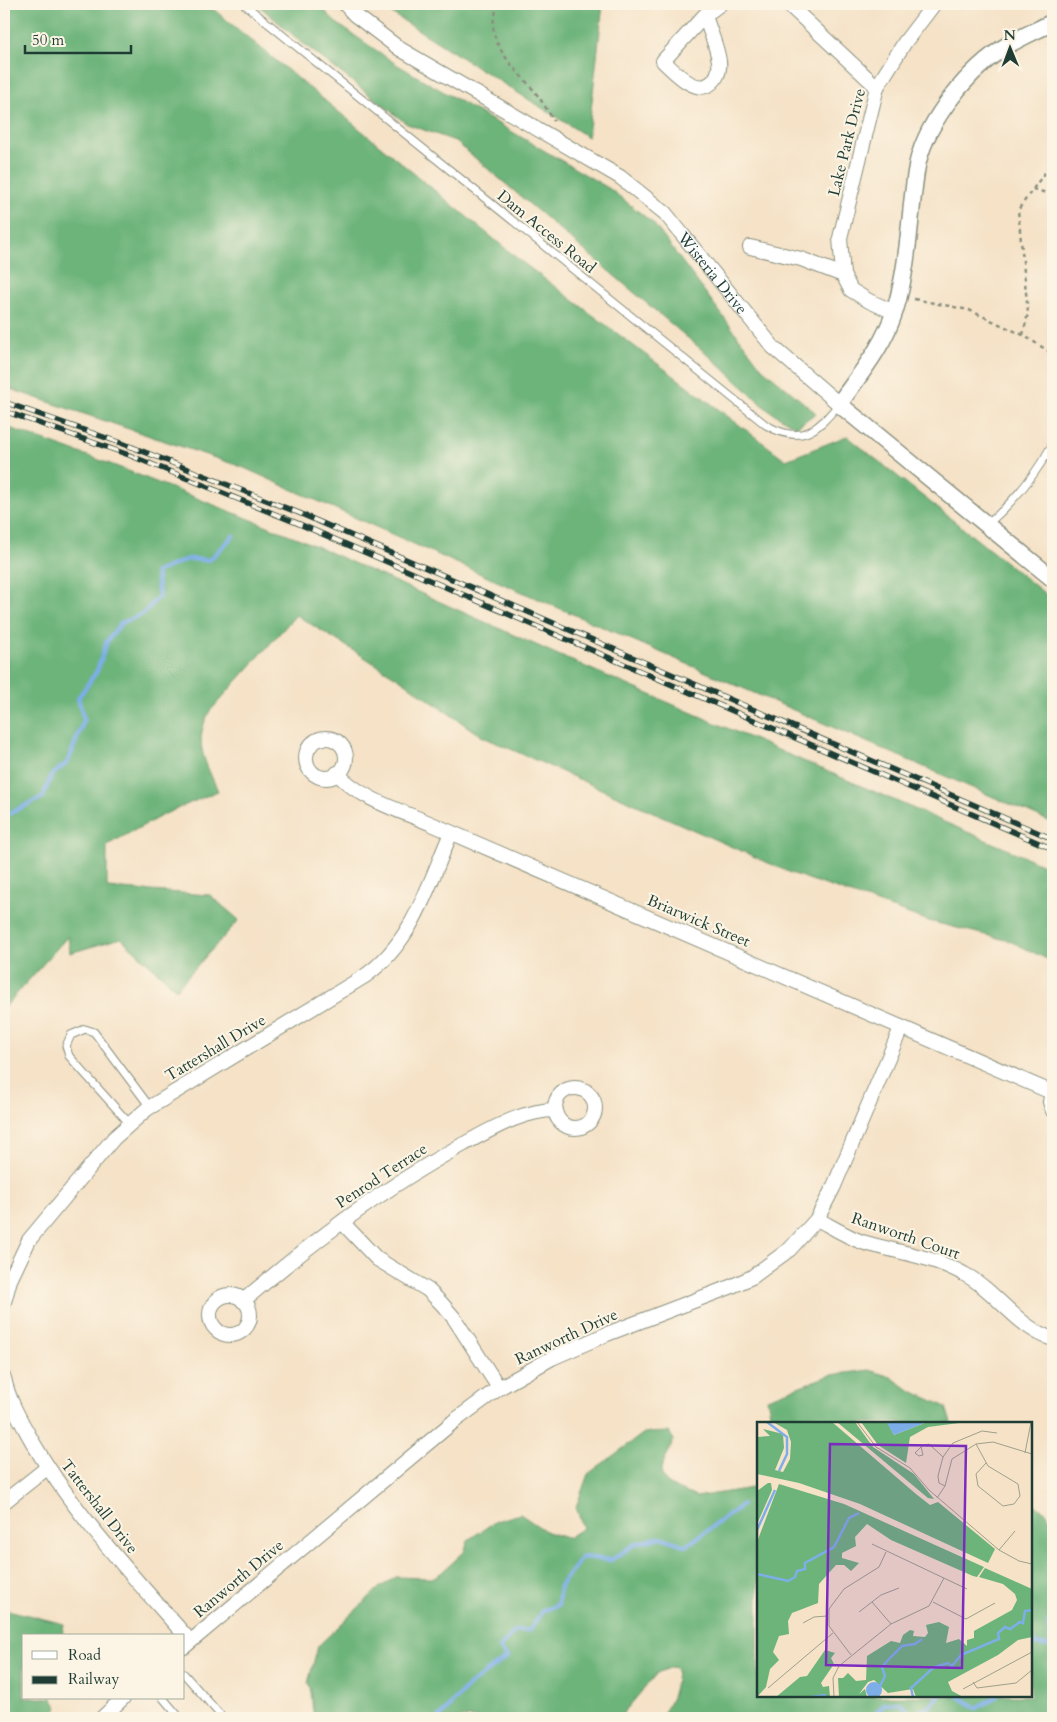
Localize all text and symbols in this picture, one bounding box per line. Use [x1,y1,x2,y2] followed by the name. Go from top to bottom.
[25,22,131,54] scale bar
[984,22,1034,72] north arrow
[1004,26,1016,45] text: N
[32,30,64,50] text: 50 m
[823,86,871,199] street label: Lake Park Drive
[492,185,601,279] street label: Dam Access Road
[672,227,752,319] street label: Wisteria Drive
[644,889,754,953] street label: Briarwick Street
[161,1009,270,1087] street label: Tattershall Drive
[331,1138,432,1214] street label: Penrod Terrace
[849,1207,963,1265] street label: Ranworth Court
[511,1303,621,1370] street label: Ranworth Drive
[757,1422,1032,1697] inset map
[55,1455,143,1558] street label: Tattershall Drive
[189,1535,288,1623] street label: Ranworth Drive
[22,1634,185,1700] legend
[68,1645,101,1665] text: Road
[68,1669,119,1689] text: Railway

